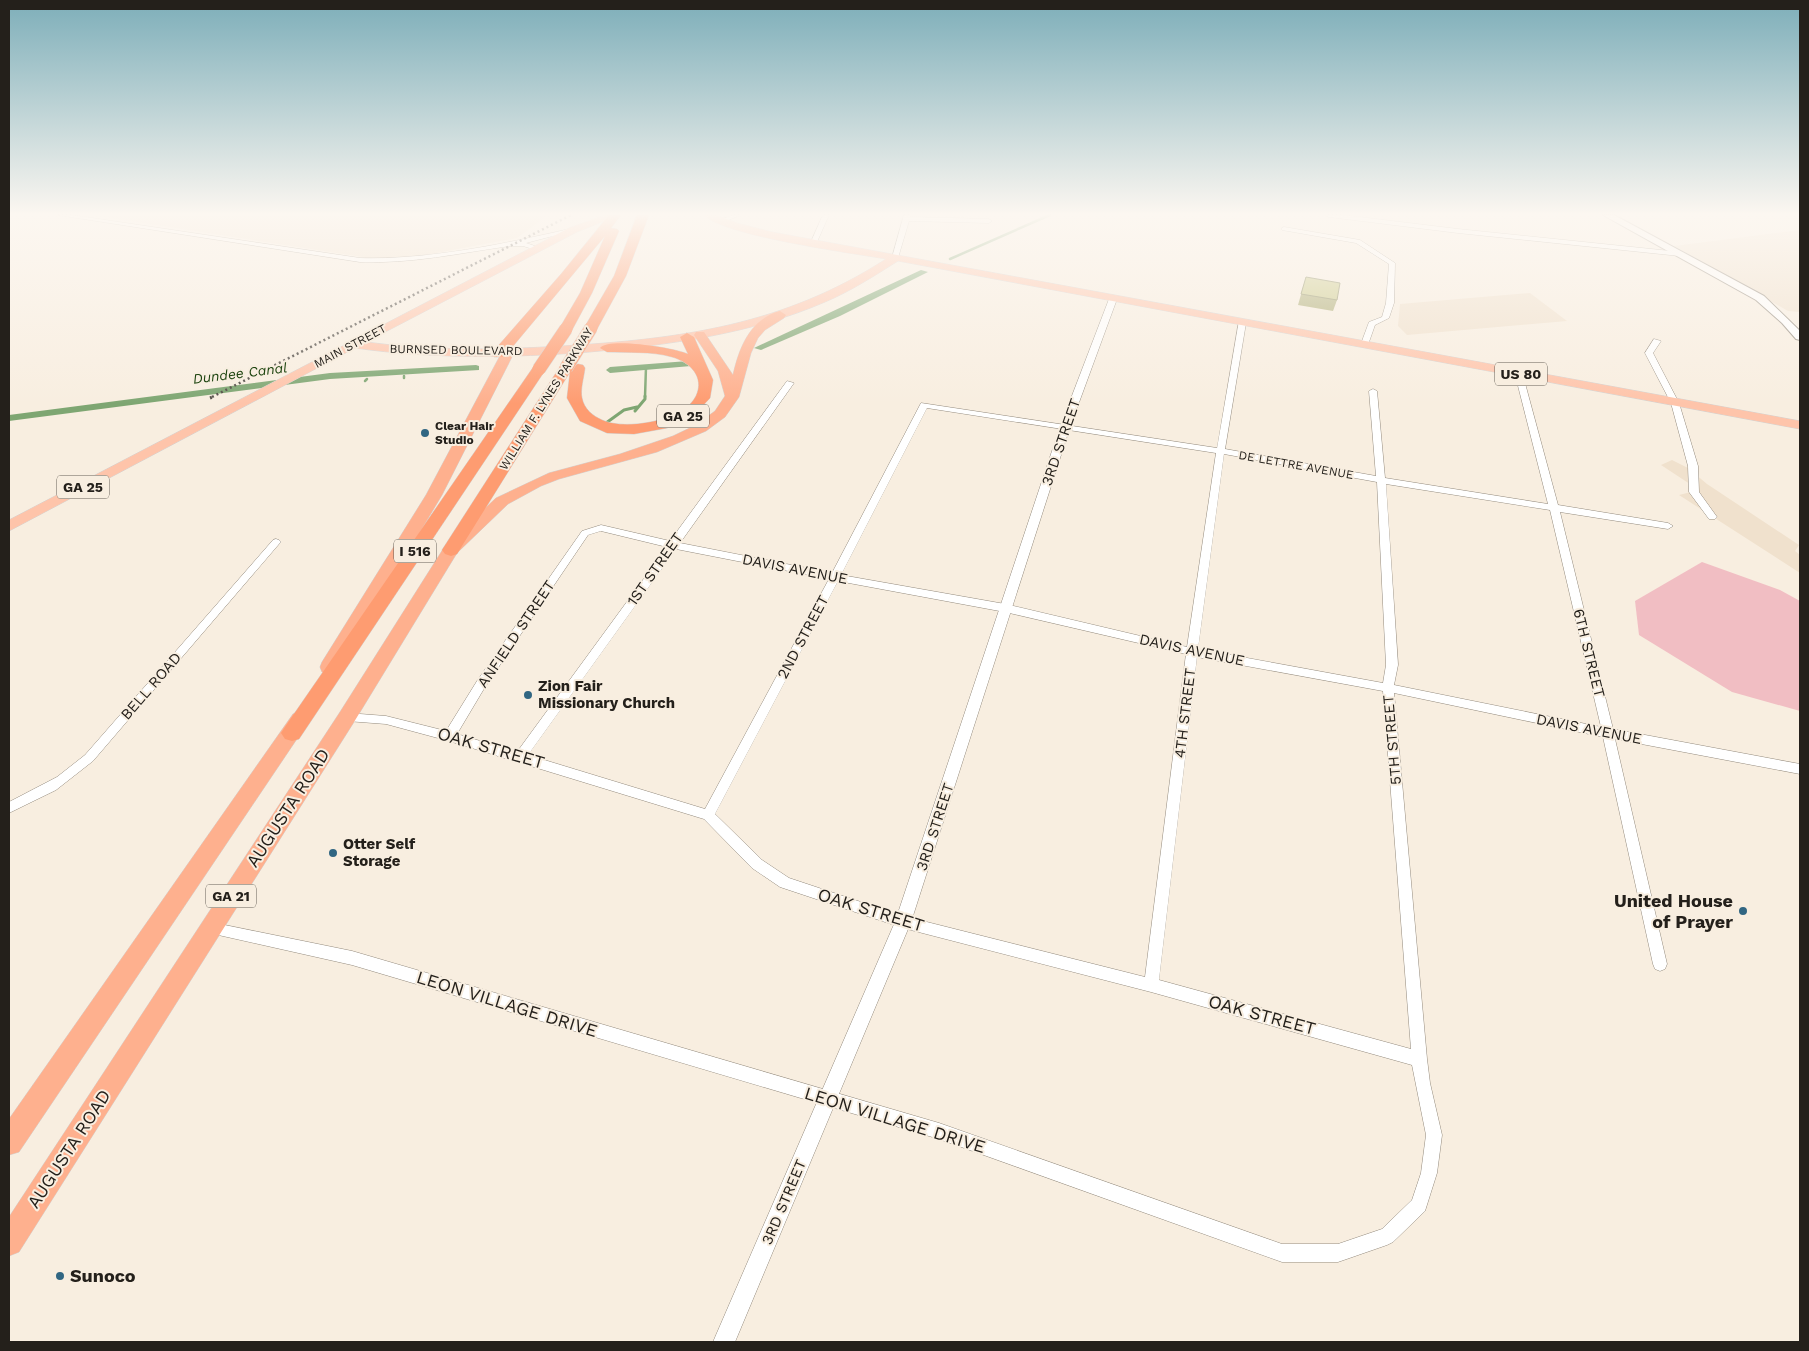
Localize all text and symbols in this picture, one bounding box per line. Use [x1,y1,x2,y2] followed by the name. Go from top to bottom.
[312,321,388,371] street label: MAIN STREET
[496,325,596,473] street label: WILLIAM F. LYNES PARKWAY
[389,342,523,358] street label: BURNSED BOULEVARD
[192,359,288,387] water label: Dundee Canal
[1495,362,1547,386] road number: US 80
[1038,396,1084,488] street label: 3RD STREET
[657,404,709,428] road number: GA 25
[435,419,495,447] place label: Clear Hair Studio
[419,427,431,439] marker: Clear Hair Studio
[1237,448,1355,482] street label: DE LETTRE AVENUE
[57,476,109,498] road number: GA 25
[623,529,687,609] street label: 1ST STREET
[394,540,436,562] road number: I 516
[741,550,849,588] street label: DAVIS AVENUE
[473,577,559,691] street label: ANFIELD STREET
[773,592,833,682] street label: 2ND STREET
[1569,607,1609,699] street label: 6TH STREET
[1138,630,1246,670] street label: DAVIS AVENUE
[117,649,185,723] street label: BELL ROAD
[1171,667,1199,759] street label: 4TH STREET
[538,677,675,712] place label: Zion Fair Missionary Church
[522,689,534,701] marker: Zion Fair Missionary Church
[1379,694,1405,786] street label: 5TH STREET
[1535,710,1643,748] street label: DAVIS AVENUE
[435,722,547,773] street label: OAK STREET
[241,744,334,871] street label: AUGUSTA ROAD
[912,781,958,873] street label: 3RD STREET
[343,835,416,870] place label: Otter Self Storage
[327,847,339,859] marker: Otter Self Storage
[815,883,927,936] street label: OAK STREET
[206,884,256,908] road number: GA 21
[1614,890,1733,932] place label: United House of Prayer
[1737,905,1749,917] marker: United House of Prayer
[414,966,600,1041] street label: LEON VILLAGE DRIVE
[1206,990,1318,1039] street label: OAK STREET
[802,1082,988,1157] street label: LEON VILLAGE DRIVE
[22,1085,115,1212] street label: AUGUSTA ROAD
[758,1157,810,1247] street label: 3RD STREET
[70,1265,136,1286] place label: Sunoco
[54,1270,66,1282] marker: Sunoco

